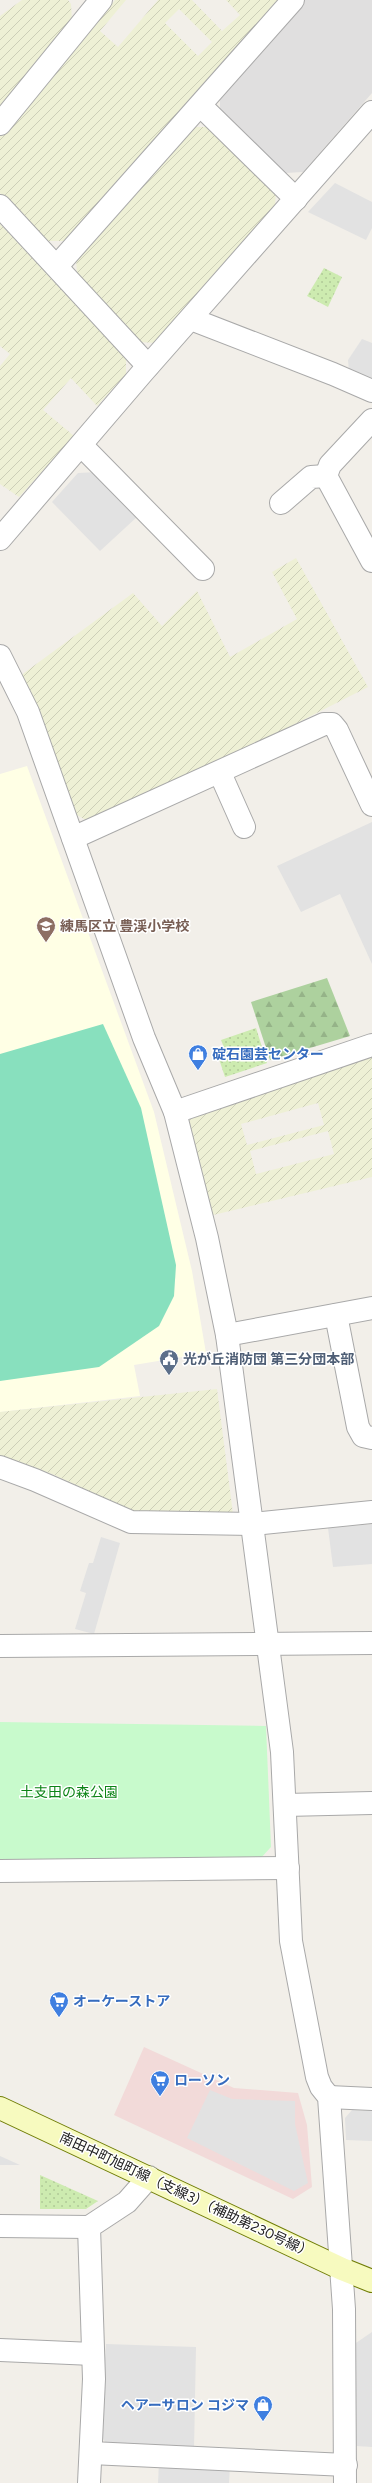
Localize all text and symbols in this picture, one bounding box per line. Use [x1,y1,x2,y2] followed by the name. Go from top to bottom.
[35,915,57,943] school or university icon: 練馬区立 豊渓小学校
[60,918,189,935] place label: 練馬区立 豊渓小学校
[187,1043,209,1071] shop icon: 碇石園芸センター
[212,1046,324,1063] place label: 碇石園芸センター
[158,1348,180,1376] public building icon: 光が丘消防団 第三分団本部
[183,1351,354,1368] place label: 光が丘消防団 第三分団本部
[20,1784,118,1801] park label: 土支田の森公園
[48,1990,70,2018] supermarket icon: オーケーストア
[73,1993,170,2010] place label: オーケーストア
[149,2069,171,2097] supermarket icon: ローソン
[174,2072,230,2089] place label: ローソン
[57,2129,315,2261] street label: 南田中町旭町線（支線3）（補助第230号線）
[252,2394,274,2422] shop icon: ヘアーサロン コジマ
[121,2397,249,2414] place label: ヘアーサロン コジマ

